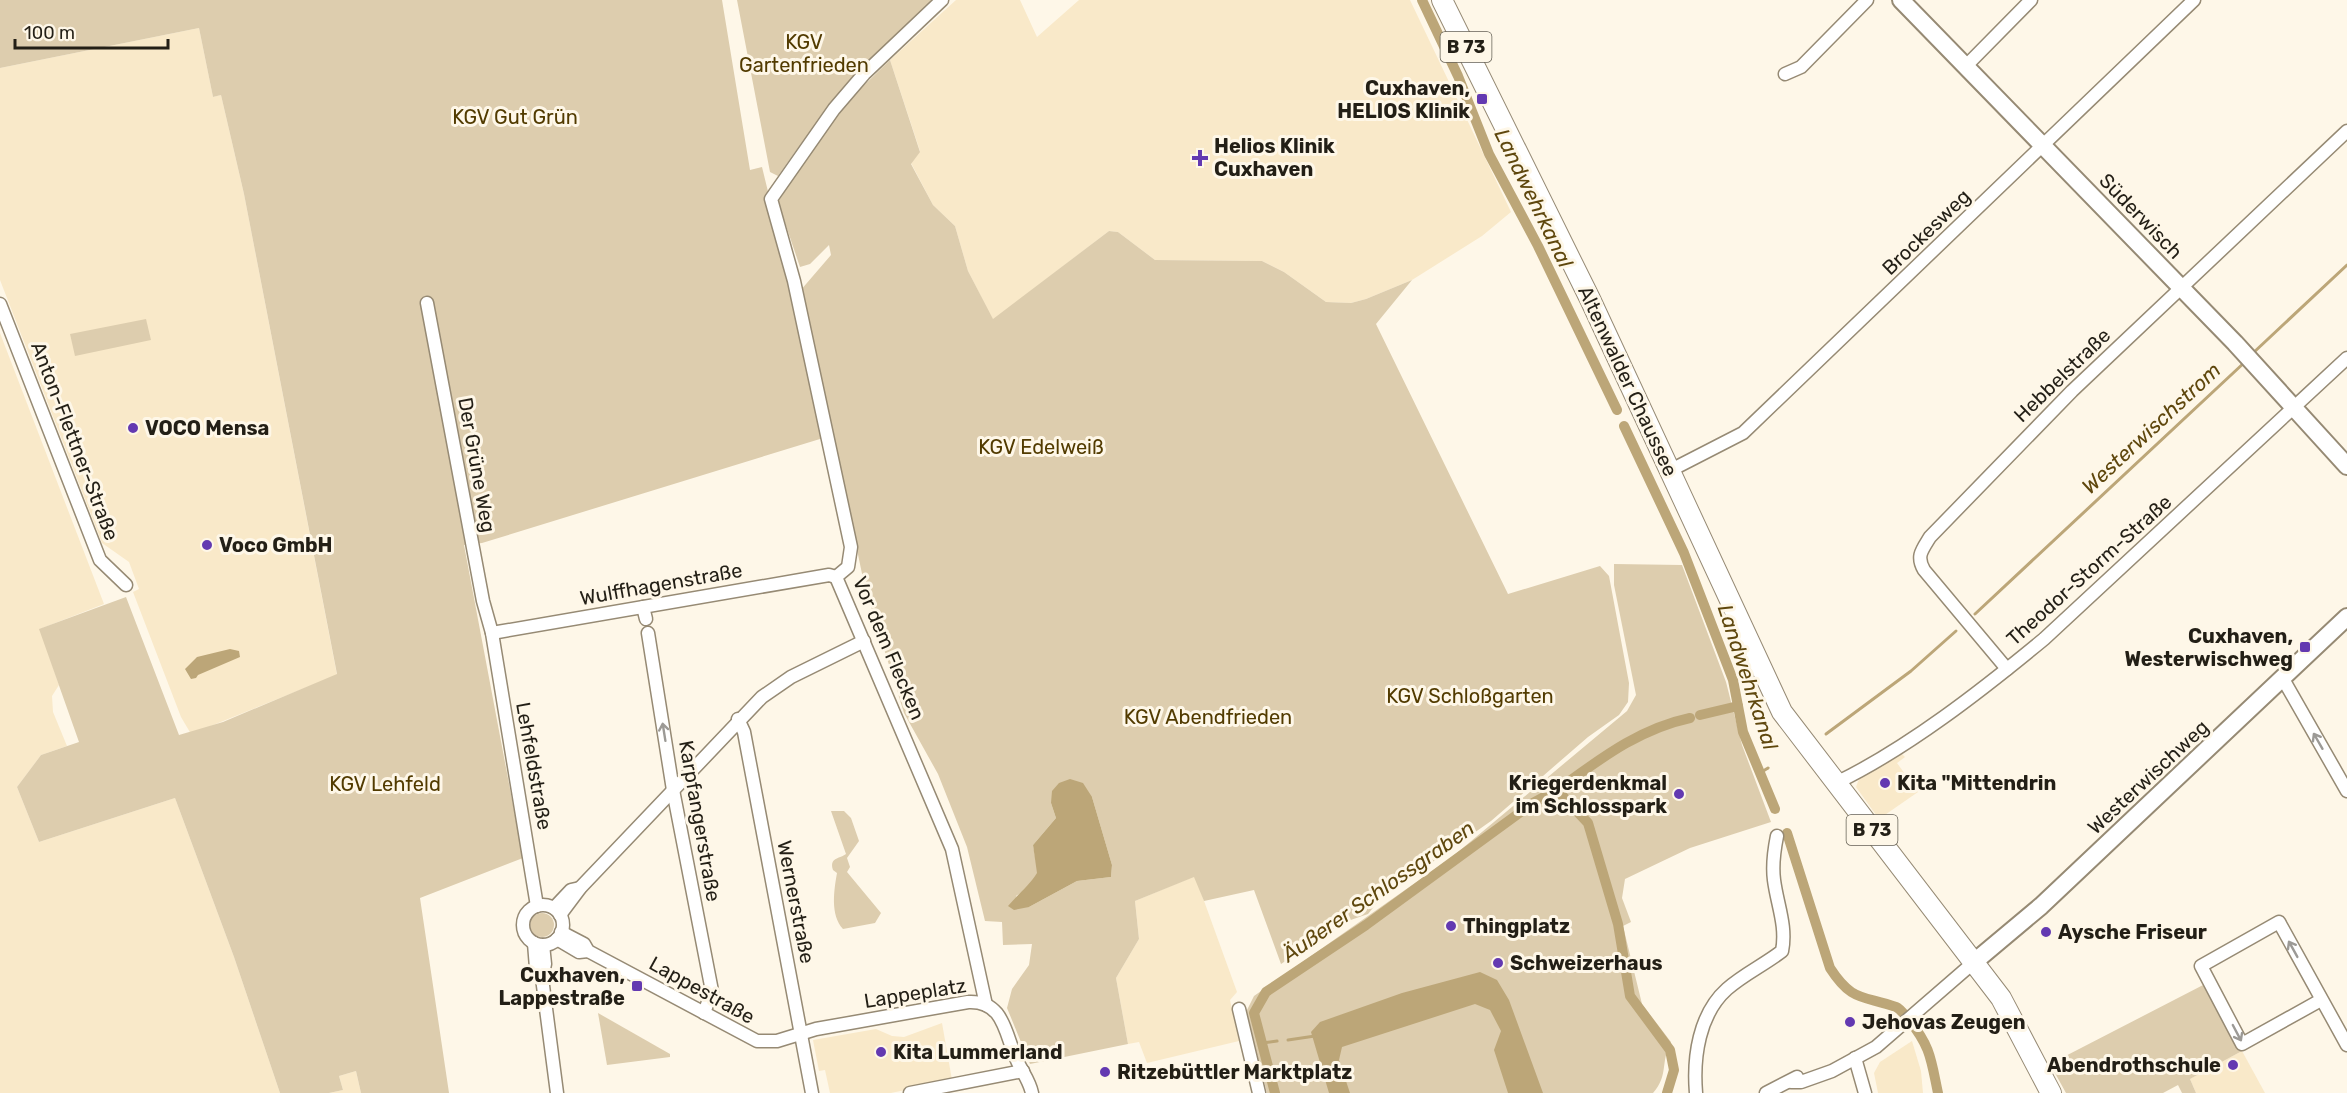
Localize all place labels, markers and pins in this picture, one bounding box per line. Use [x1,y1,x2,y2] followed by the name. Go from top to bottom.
[1337,76,1470,123] place label: Cuxhaven, HELIOS Klinik
[1475,92,1489,106] marker: Cuxhaven, HELIOS Klinik
[1214,134,1335,181] place label: Helios Klinik Cuxhaven
[1191,149,1209,167] marker: Helios Klinik Cuxhaven
[145,416,269,440] place label: VOCO Mensa
[126,421,140,435] marker: VOCO Mensa
[219,533,333,557] place label: Voco GmbH
[200,538,214,552] marker: Voco GmbH
[2124,624,2293,671] place label: Cuxhaven, Westerwischweg
[2298,640,2312,654] marker: Cuxhaven, Westerwischweg
[1509,771,1667,818] place label: Kriegerdenkmal im Schlosspark
[1897,771,2056,795] place label: Kita "Mittendrin
[1878,776,1892,790] marker: Kita "Mittendrin
[1672,787,1686,801] marker: Kriegerdenkmal im Schlosspark
[1463,914,1570,938] place label: Thingplatz
[1444,919,1458,933] marker: Thingplatz
[2058,920,2207,944] place label: Aysche Friseur
[2039,925,2053,939] marker: Aysche Friseur
[1510,951,1663,975] place label: Schweizerhaus
[1491,956,1505,970] marker: Schweizerhaus
[498,963,625,1010] place label: Cuxhaven, Lappestraße
[630,979,644,993] marker: Cuxhaven, Lappestraße
[1862,1010,2026,1034] place label: Jehovas Zeugen
[1843,1015,1857,1029] marker: Jehovas Zeugen
[893,1040,1063,1064] place label: Kita Lummerland
[874,1045,888,1059] marker: Kita Lummerland
[2047,1053,2221,1077] place label: Abendrothschule
[2226,1058,2240,1072] marker: Abendrothschule
[1117,1060,1352,1084] place label: Ritzebüttler Marktplatz
[1098,1065,1112,1079] marker: Ritzebüttler Marktplatz

